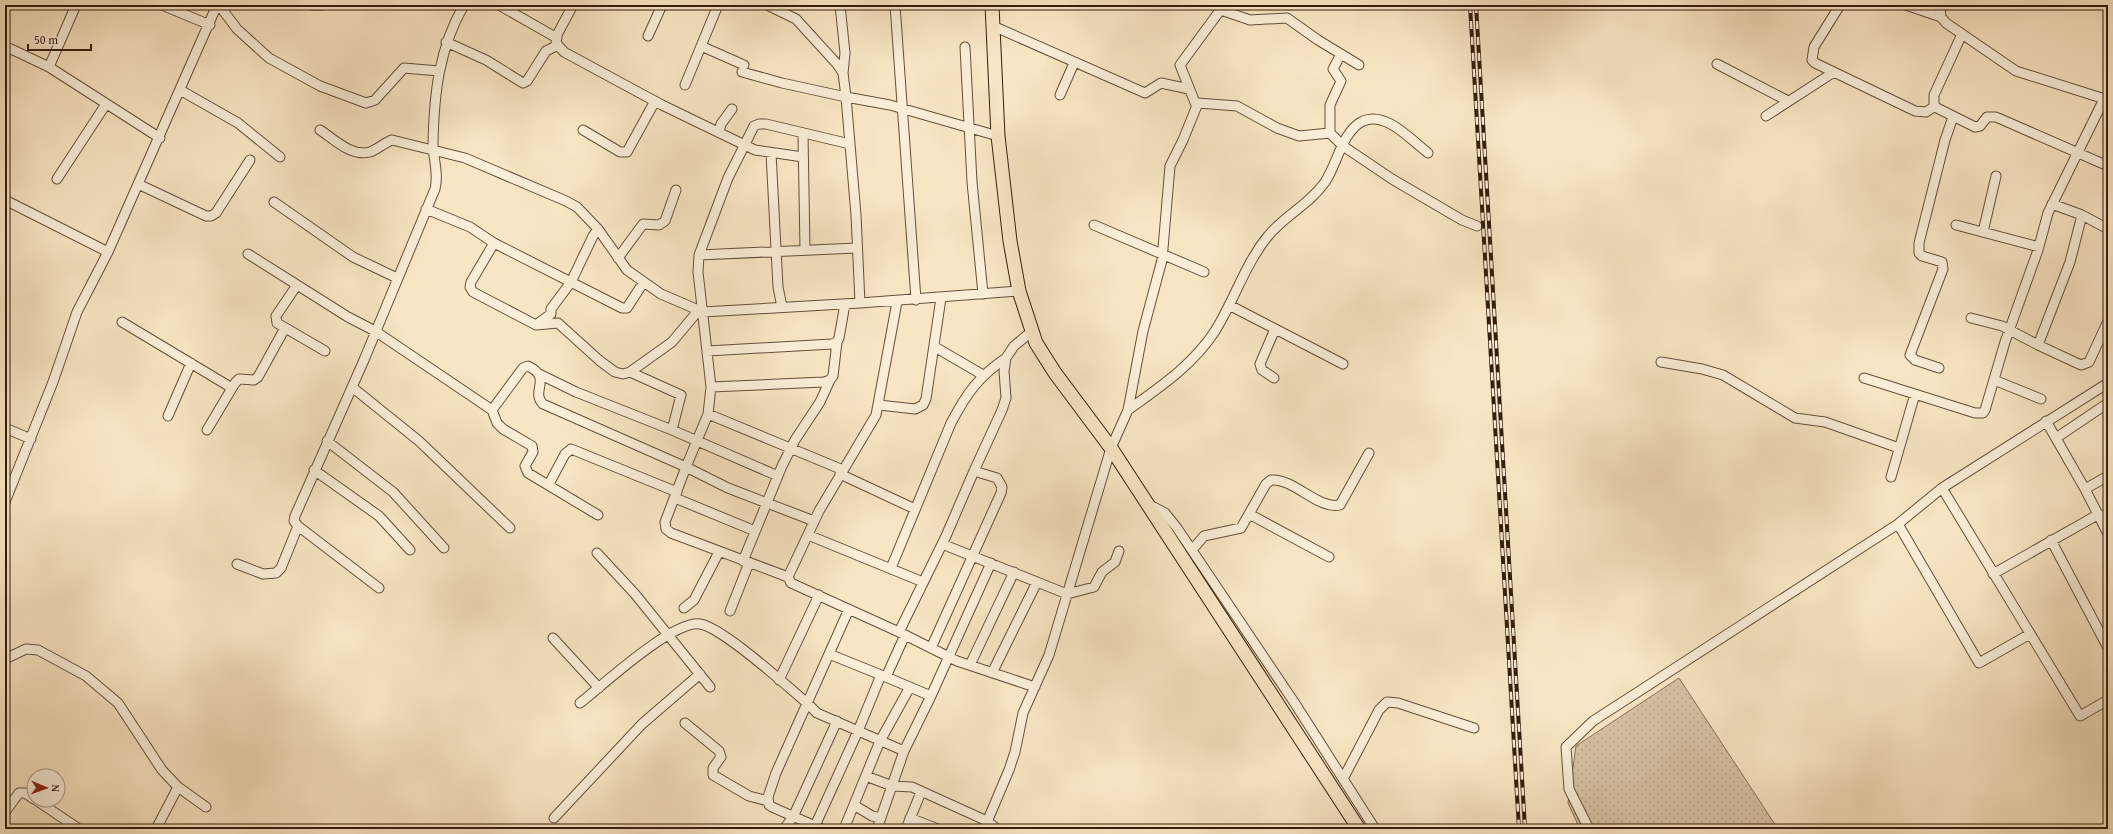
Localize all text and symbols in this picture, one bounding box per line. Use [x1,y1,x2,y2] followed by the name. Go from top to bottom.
[28,26,91,52] scale bar
[34,31,58,48] text: 50 m
[26,768,66,808] north arrow
[48,784,64,793] text: N

